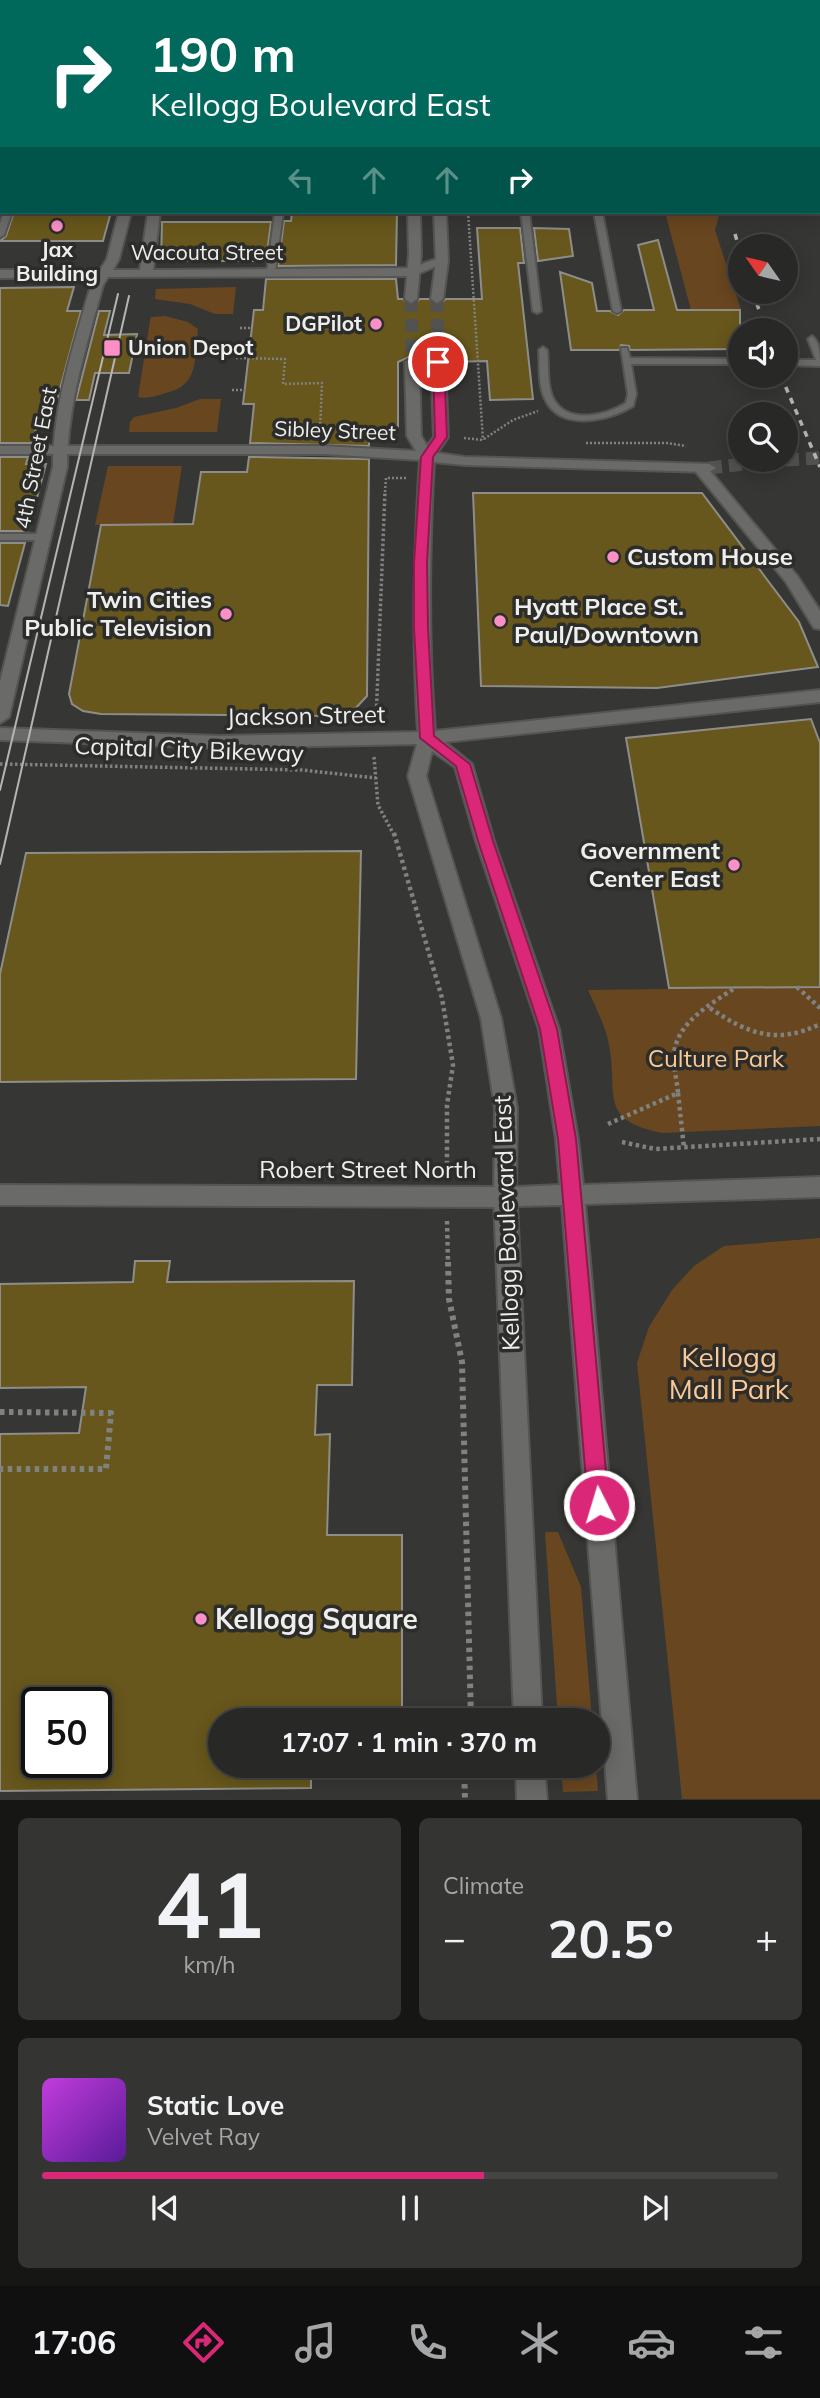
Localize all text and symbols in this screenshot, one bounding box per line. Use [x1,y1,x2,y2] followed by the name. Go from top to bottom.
[150,23,296,84] text: 190 m
[35,28,126,119] icon: right
[150,84,491,124] text: Kellogg Boulevard East
[282,161,320,199] icon: left
[355,161,393,199] icon: ahead
[428,161,466,199] icon: ahead
[501,161,539,199] icon: right
[49,218,65,234] marker: Jax Building
[728,234,798,304] north arrow
[728,234,798,472] map controls
[16,236,98,286] place label: Jax Building
[131,239,283,265] street label: Wacouta Street
[285,310,362,336] place label: DGPilot
[368,316,384,332] marker: DGPilot
[728,318,798,388] button: sound
[408,332,468,392] pin
[128,334,253,360] place label: Union Depot
[102,338,122,358] marker: Union Depot
[419,343,457,381] icon: arrive
[9,385,61,531] street label: 4th Street East
[728,402,798,472] button: search
[274,415,396,445] street label: Sibley Street
[627,541,793,571] place label: Custom House
[605,549,621,565] marker: Custom House
[24,584,212,642] place label: Twin Cities Public Television
[514,591,699,649] place label: Hyatt Place St. Paul/Downtown
[218,606,234,622] marker: Twin Cities Public Television
[492,613,508,629] marker: Hyatt Place St. Paul/Downtown
[226,699,386,731] street label: Jackson Street
[74,730,305,768] street label: Capital City Bikeway
[580,835,720,893] place label: Government Center East
[726,857,742,873] marker: Government Center East
[648,1043,785,1073] park label: Culture Park
[487,1095,525,1351] street label: Kellogg Boulevard East
[259,1154,477,1184] street label: Robert Street North
[669,1339,790,1406] park label: Kellogg Mall Park
[562,1468,636,1542] position arrow
[215,1601,418,1636] place label: Kellogg Square
[193,1611,209,1627] marker: Kellogg Square
[21,1687,112,1778] speed limit sign: 50
[281,1726,537,1759] text: 17:07 · 1 min · 370 m
[155,1847,264,1961] text: 41
[443,1871,524,1900] text: Climate
[547,1906,674,1971] text: 20.5°
[443,1914,466,1962] text: −
[755,1914,778,1962] text: +
[183,1950,236,1979] text: km/h
[147,2089,284,2122] text: Static Love
[147,2122,260,2151] text: Velvet Ray
[146,2189,184,2227] icon: previous
[391,2189,429,2227] icon: pause
[636,2189,674,2227] icon: next
[179,2318,228,2367] icon: directions
[291,2318,340,2367] icon: music
[403,2318,452,2367] icon: phone
[515,2318,564,2367] icon: climate
[627,2318,676,2367] icon: car
[739,2318,788,2367] icon: filters
[32,2322,116,2362] text: 17:06

